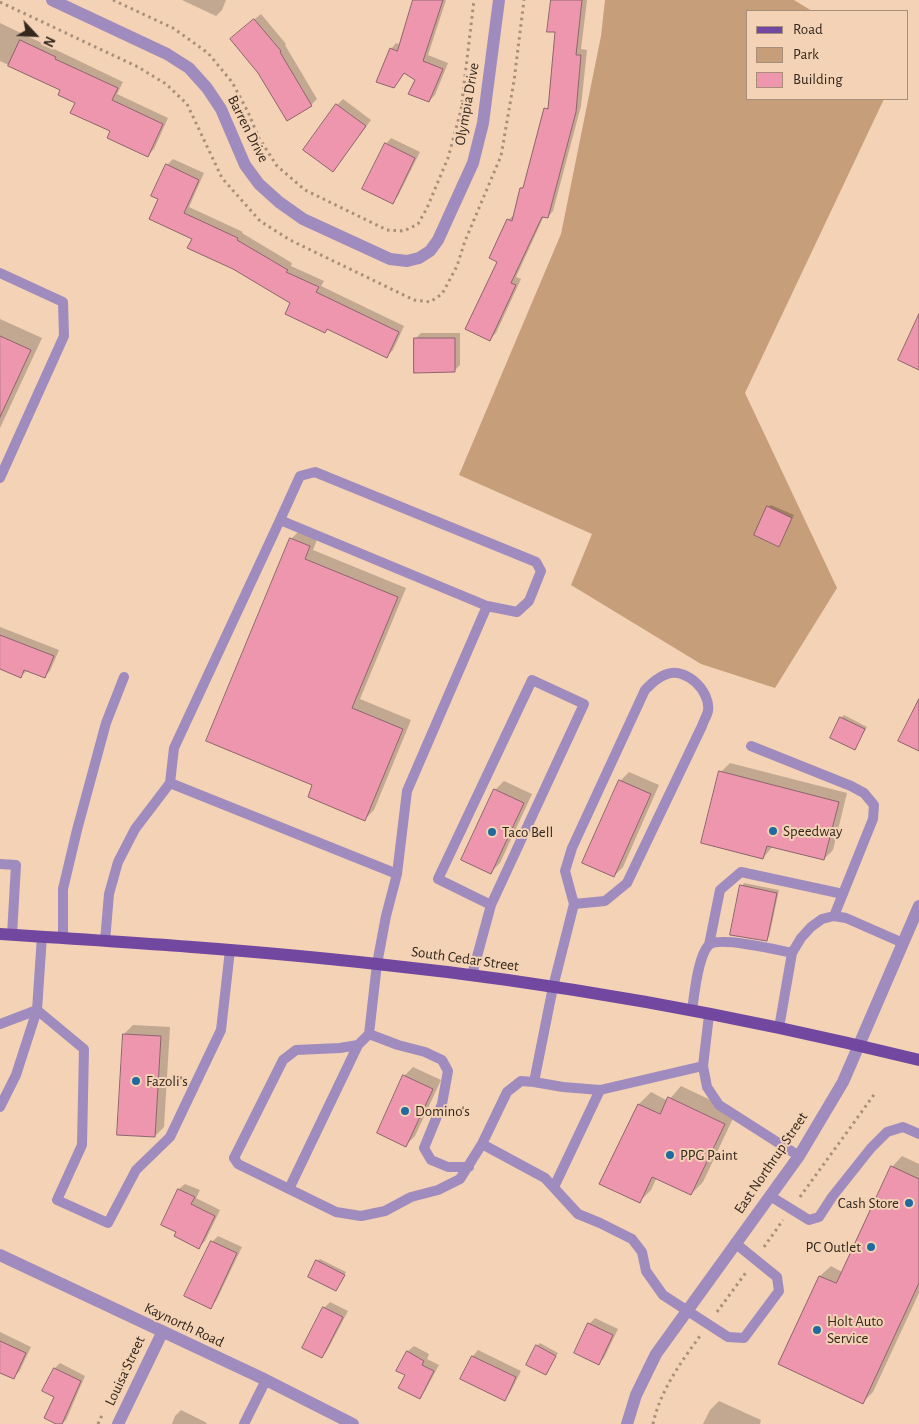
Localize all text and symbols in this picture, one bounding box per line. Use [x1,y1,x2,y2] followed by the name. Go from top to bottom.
[10,10,60,60] north arrow
[746,10,909,100] legend
[793,22,823,37] text: Road
[40,34,57,49] text: N
[793,47,819,62] text: Park
[451,61,483,147] street label: Olympia Drive
[793,72,843,87] text: Building
[223,92,273,166] street label: Barren Drive
[783,822,842,840] place label: Speedway
[502,823,553,841] place label: Taco Bell
[767,825,779,837] marker: Speedway
[486,826,498,838] marker: Taco Bell
[410,943,520,975] street label: South Cedar Street
[146,1072,188,1090] place label: Fazoli's
[130,1075,142,1087] marker: Fazoli's
[415,1102,470,1120] place label: Domino's
[399,1105,411,1117] marker: Domino's
[730,1109,812,1217] street label: East Northrup Street
[680,1146,738,1164] place label: PPG Paint
[664,1149,676,1161] marker: PPG Paint
[838,1194,899,1212] place label: Cash Store
[903,1197,915,1209] marker: Cash Store
[806,1238,861,1256] place label: PC Outlet
[865,1241,877,1253] marker: PC Outlet
[141,1299,227,1351] street label: Kaynorth Road
[827,1312,883,1347] place label: Holt Auto Service
[811,1324,823,1336] marker: Holt Auto Service
[101,1333,149,1409] street label: Louisa Street

